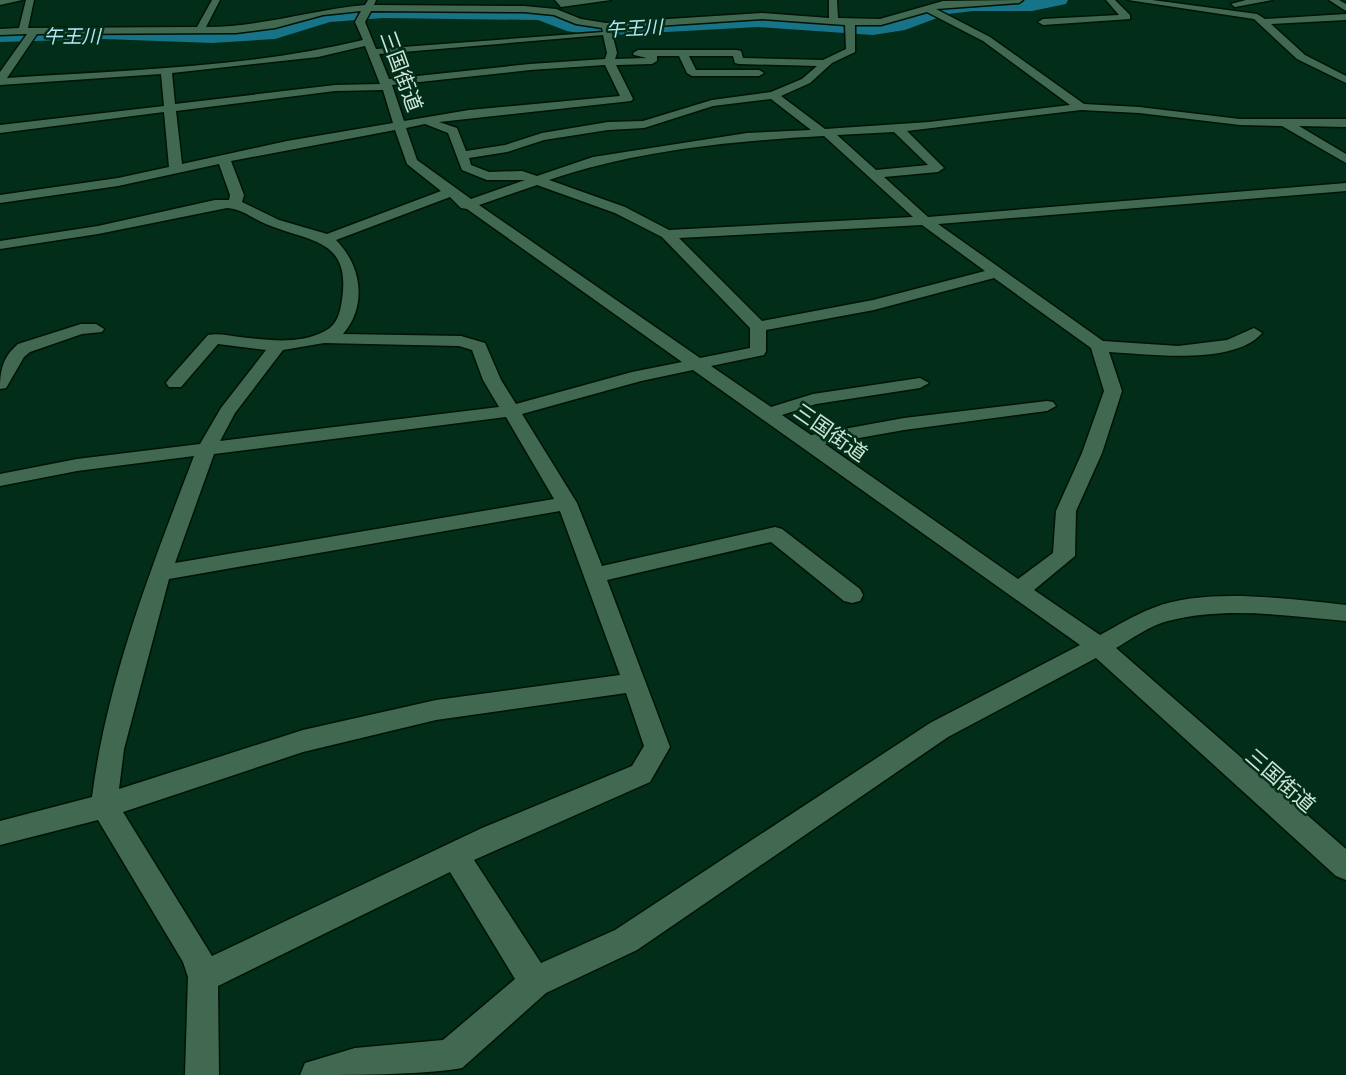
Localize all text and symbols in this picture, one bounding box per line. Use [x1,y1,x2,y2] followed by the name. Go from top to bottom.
[605,13,665,42] water label: 午王川
[43,23,102,49] water label: 午王川
[374,27,430,115] street label: 三国街道
[789,396,873,468] street label: 三国街道
[1240,742,1322,818] street label: 三国街道

